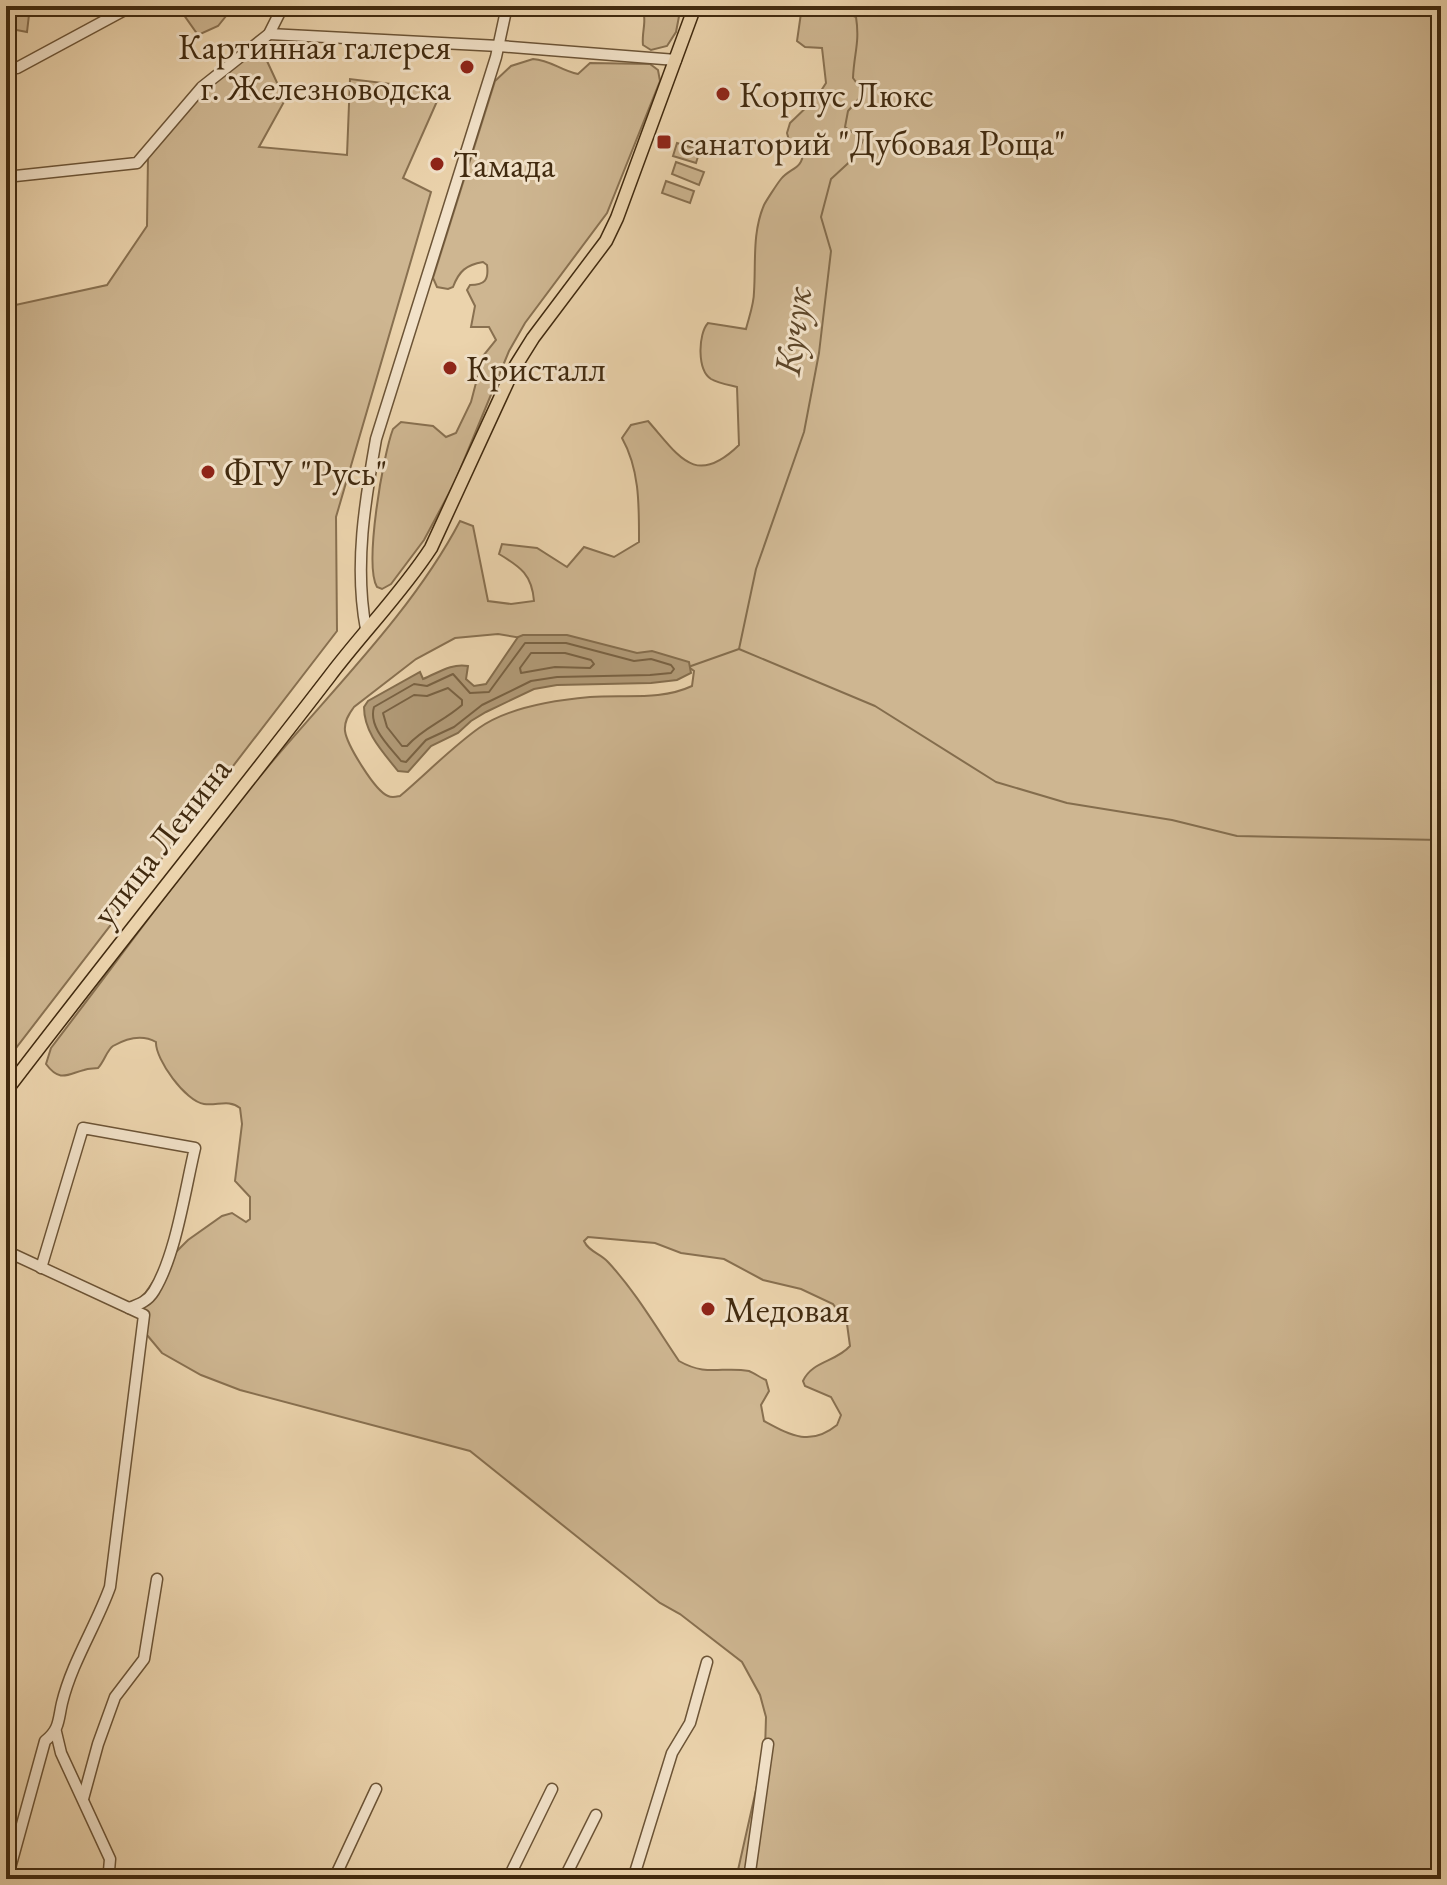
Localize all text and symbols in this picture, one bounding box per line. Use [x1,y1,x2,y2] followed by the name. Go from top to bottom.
[178,23,452,111] place label: Картинная галерея г. Железноводска
[458,58,476,76] marker: Картинная галерея г. Железноводска
[739,71,934,118] place label: Корпус Люкс
[714,85,732,103] marker: Корпус Люкс
[680,119,1066,166] place label: санаторий "Дубовая Роща"
[655,133,673,151] marker: санаторий "Дубовая Роща"
[453,141,556,188] place label: Тамада
[428,155,446,173] marker: Тамада
[761,283,823,380] water label: Кучук
[466,345,606,392] place label: Кристалл
[441,359,459,377] marker: Кристалл
[224,449,387,496] place label: ФГУ "Русь"
[199,463,217,481] marker: ФГУ "Русь"
[80,747,242,935] street label: улица Ленина
[724,1286,850,1333] place label: Медовая
[699,1300,717,1318] marker: Медовая

